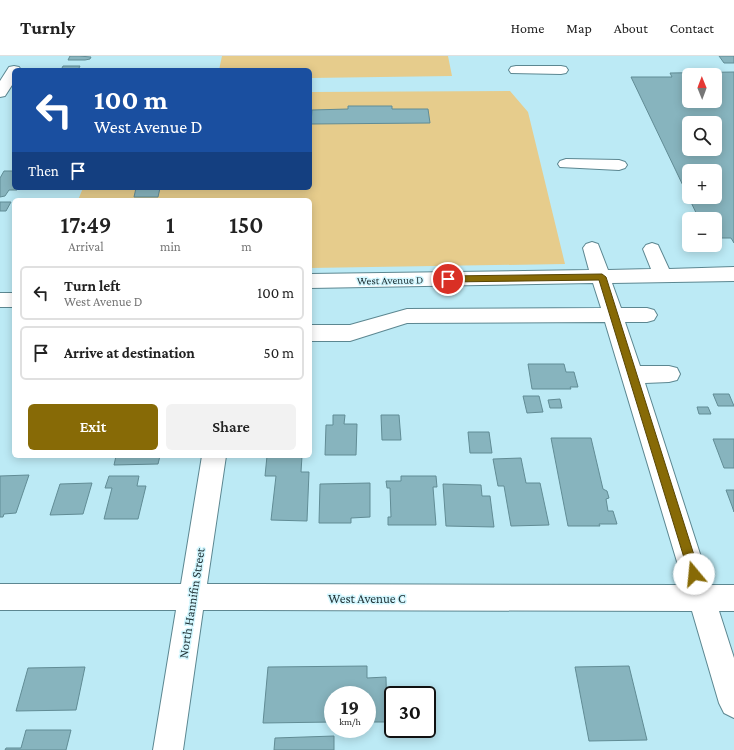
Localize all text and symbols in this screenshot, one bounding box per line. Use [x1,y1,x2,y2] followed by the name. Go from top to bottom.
[20,17,75,38] text: Turnly
[511,20,544,36] text: Home
[566,20,592,36] text: Map
[614,20,648,36] text: About
[670,20,714,36] text: Contact
[682,68,722,108] north arrow
[682,68,722,252] map controls
[28,84,80,136] icon: left
[94,84,168,115] text: 100 m
[682,116,722,156] button: search
[94,117,202,137] text: West Avenue D
[67,160,89,182] icon: arrive
[28,163,59,179] text: Then
[682,164,722,204] button: +
[60,211,112,238] text: 17:49
[166,211,175,238] text: 1
[229,211,264,238] text: 150
[682,212,722,252] button: −
[68,239,104,254] text: Arrival
[160,239,181,254] text: min
[241,239,252,254] text: m
[431,262,465,296] pin
[437,268,459,290] icon: arrive
[357,273,423,287] street label: West Avenue D
[64,278,120,294] text: Turn left
[30,282,52,304] icon: left
[257,285,294,301] text: 100 m
[64,294,142,309] text: West Avenue D
[30,342,52,364] icon: arrive
[64,345,195,361] text: Arrive at destination
[264,345,294,361] text: 50 m
[28,404,158,450] button: Exit
[166,404,296,450] button: Share
[175,546,208,660] street label: North Hannifin Street
[673,553,715,595] position arrow
[328,591,406,606] street label: West Avenue C
[384,686,436,738] speed limit sign: 30
[341,696,359,718] text: 19
[339,716,361,727] text: km/h

